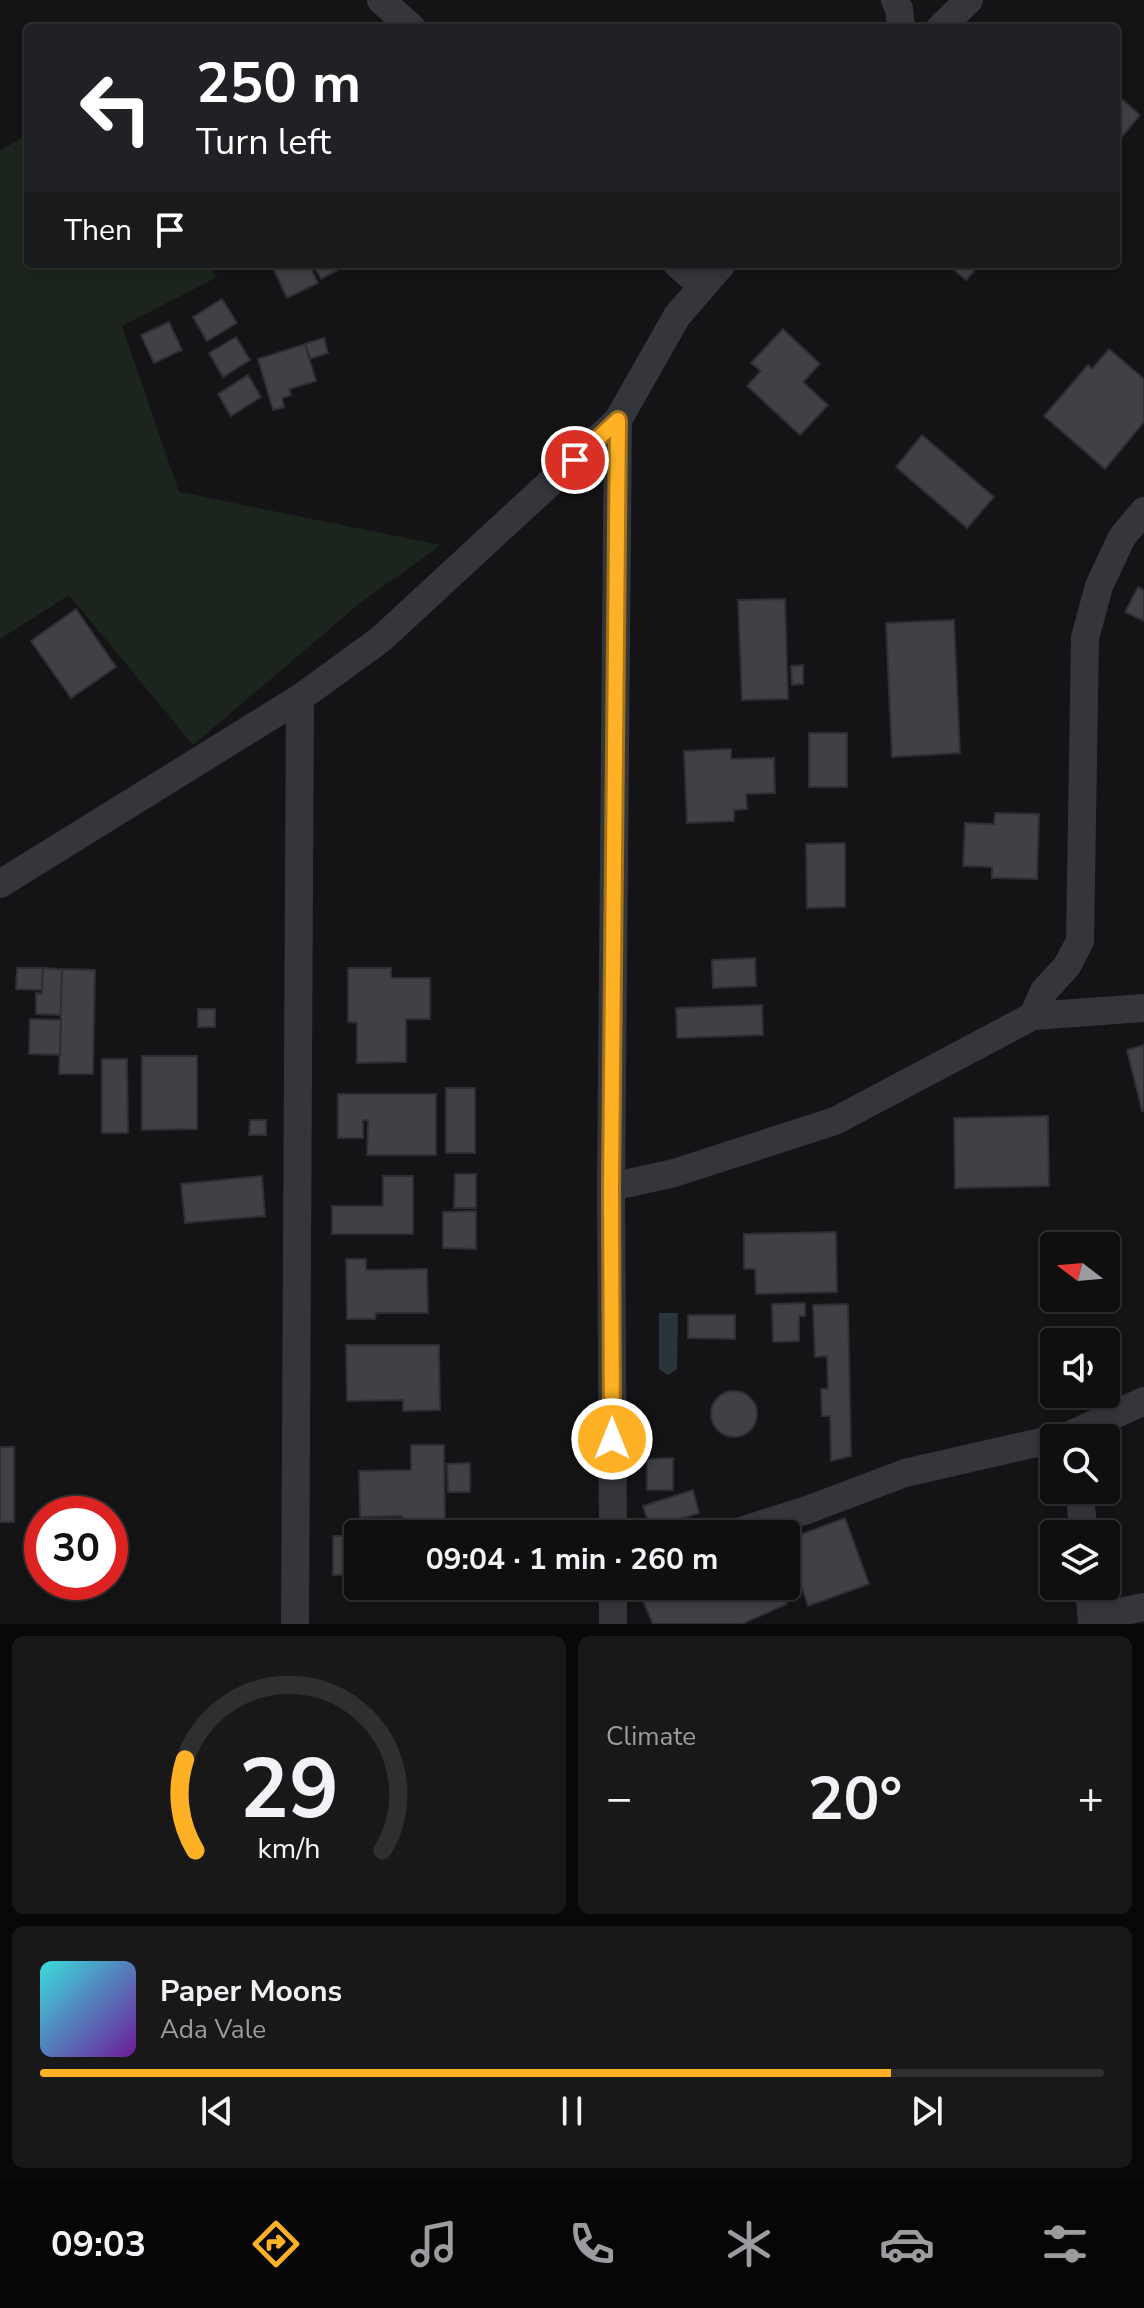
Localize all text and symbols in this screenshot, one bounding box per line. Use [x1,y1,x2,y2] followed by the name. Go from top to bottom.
[196,45,361,122] text: 250 m
[64,56,168,160] icon: left
[196,118,331,167] text: Turn left
[148,208,192,252] icon: arrive
[64,210,132,251] text: Then
[541,426,609,494] pin
[553,438,597,482] icon: arrive
[1040,1232,1120,1312] north arrow
[1040,1232,1120,1600] map controls
[1040,1328,1120,1408] button: sound
[570,1397,654,1481] position arrow
[1040,1424,1120,1504] button: search
[24,1496,128,1600] speed limit sign: 30
[1040,1520,1120,1600] button: layers
[426,1539,718,1580] text: 09:04 · 1 min · 260 m
[606,1719,696,1754] text: Climate
[239,1733,339,1846] text: 29
[808,1758,902,1840] text: 20°
[606,1769,632,1829] text: −
[1078,1769,1104,1829] text: +
[258,1829,320,1868] text: km/h
[160,1971,342,2012] text: Paper Moons
[160,2012,266,2047] text: Ada Vale
[195,2089,239,2133] icon: previous
[550,2089,594,2133] icon: pause
[905,2089,949,2133] icon: next
[248,2216,304,2272] icon: directions
[406,2216,462,2272] icon: music
[564,2216,620,2272] icon: phone
[721,2216,777,2272] icon: climate
[879,2216,935,2272] icon: car
[1037,2216,1093,2272] icon: filters
[51,2220,146,2269] text: 09:03

